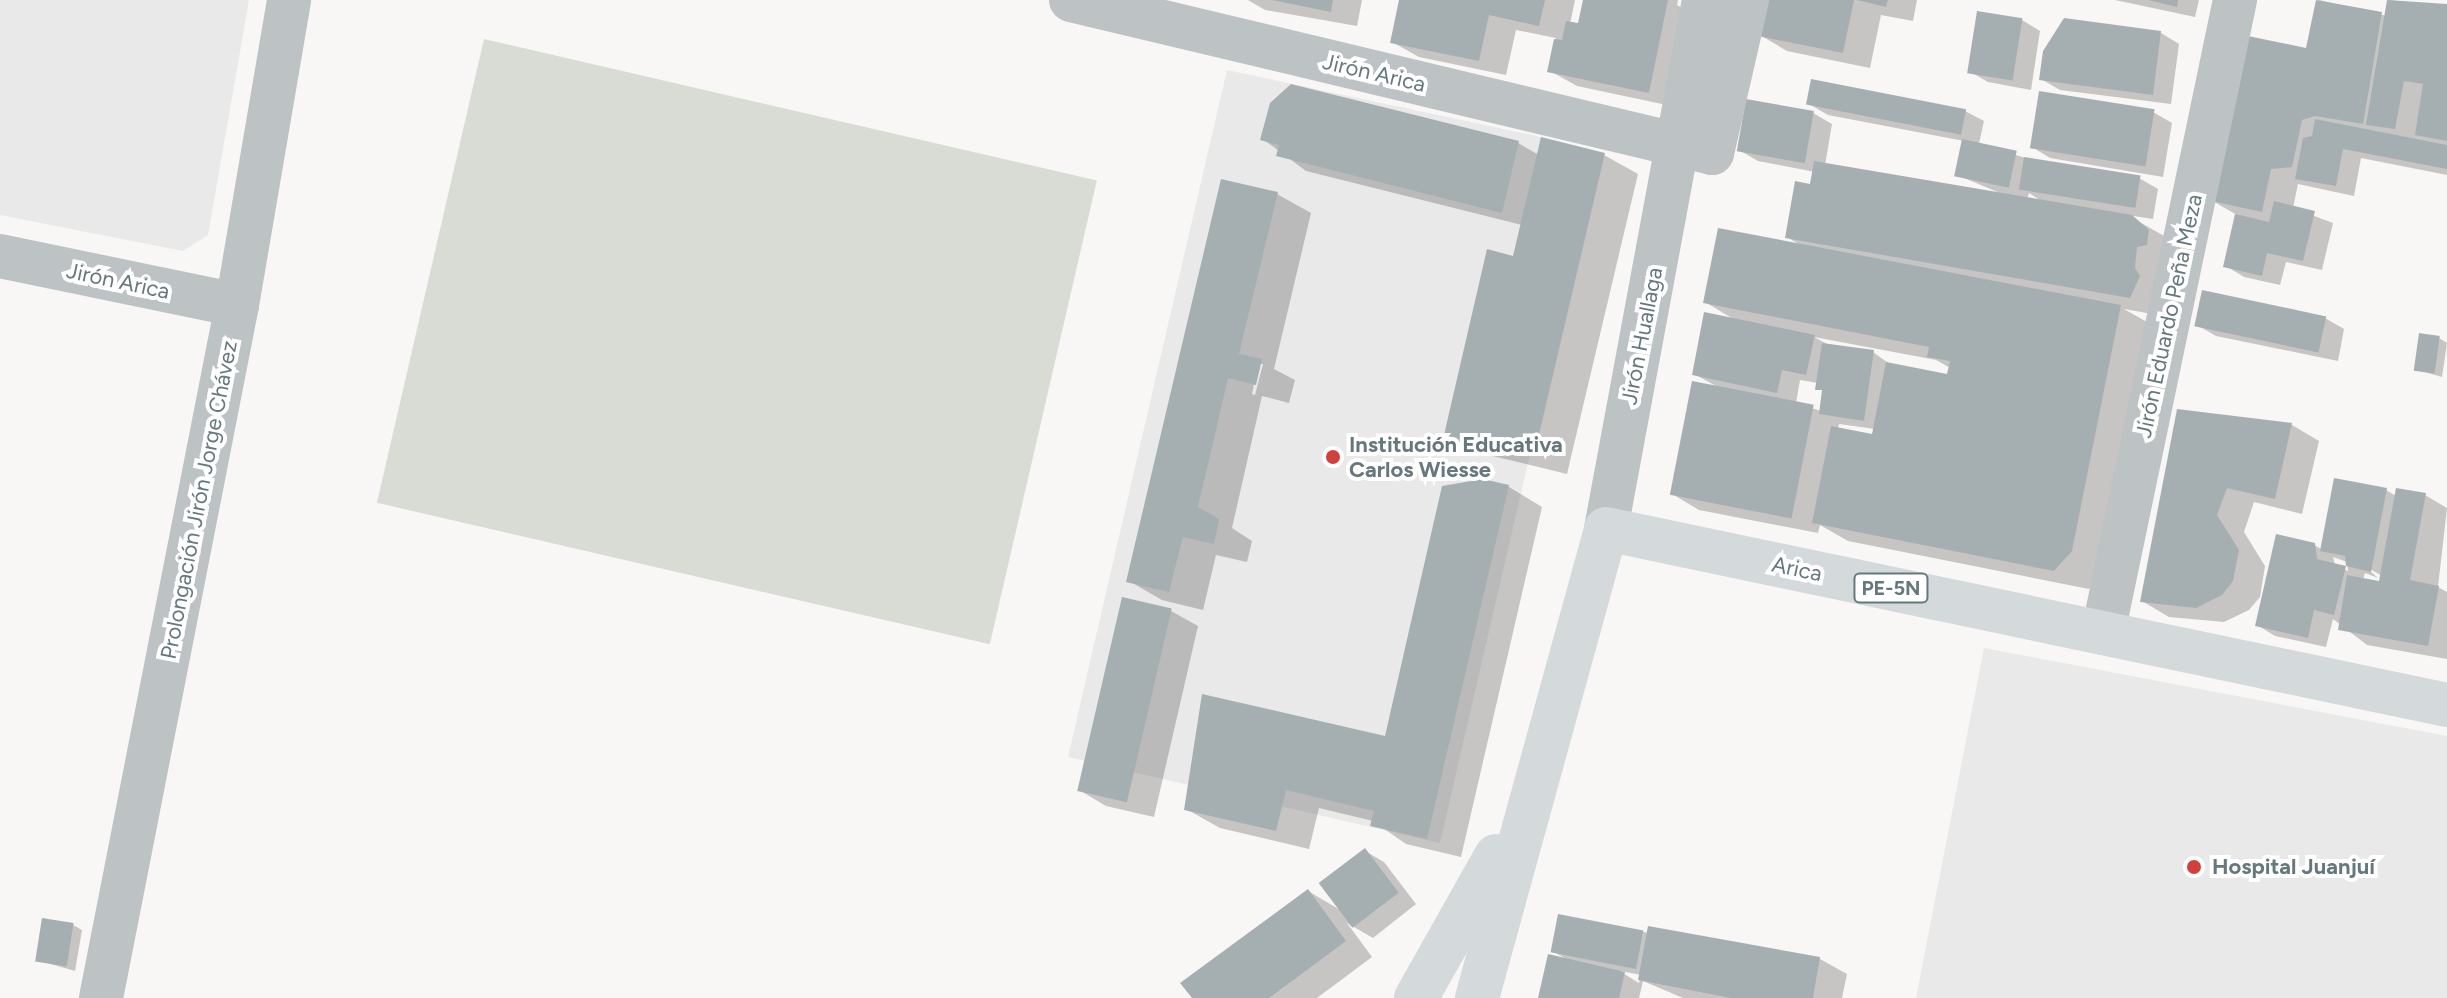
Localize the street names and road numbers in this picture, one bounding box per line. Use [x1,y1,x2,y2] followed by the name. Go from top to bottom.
[1320,48,1428,98] street label: Jirón Arica
[2130,192,2208,440] street label: Jirón Eduardo Peña Meza
[64,257,172,305] street label: Jirón Arica
[1616,265,1668,407] street label: Jirón Huallaga
[155,339,243,661] street label: Prolongación Jirón Jorge Chávez
[1770,551,1824,587] street label: Arica
[1853,572,1929,604] road number: PE-5N

